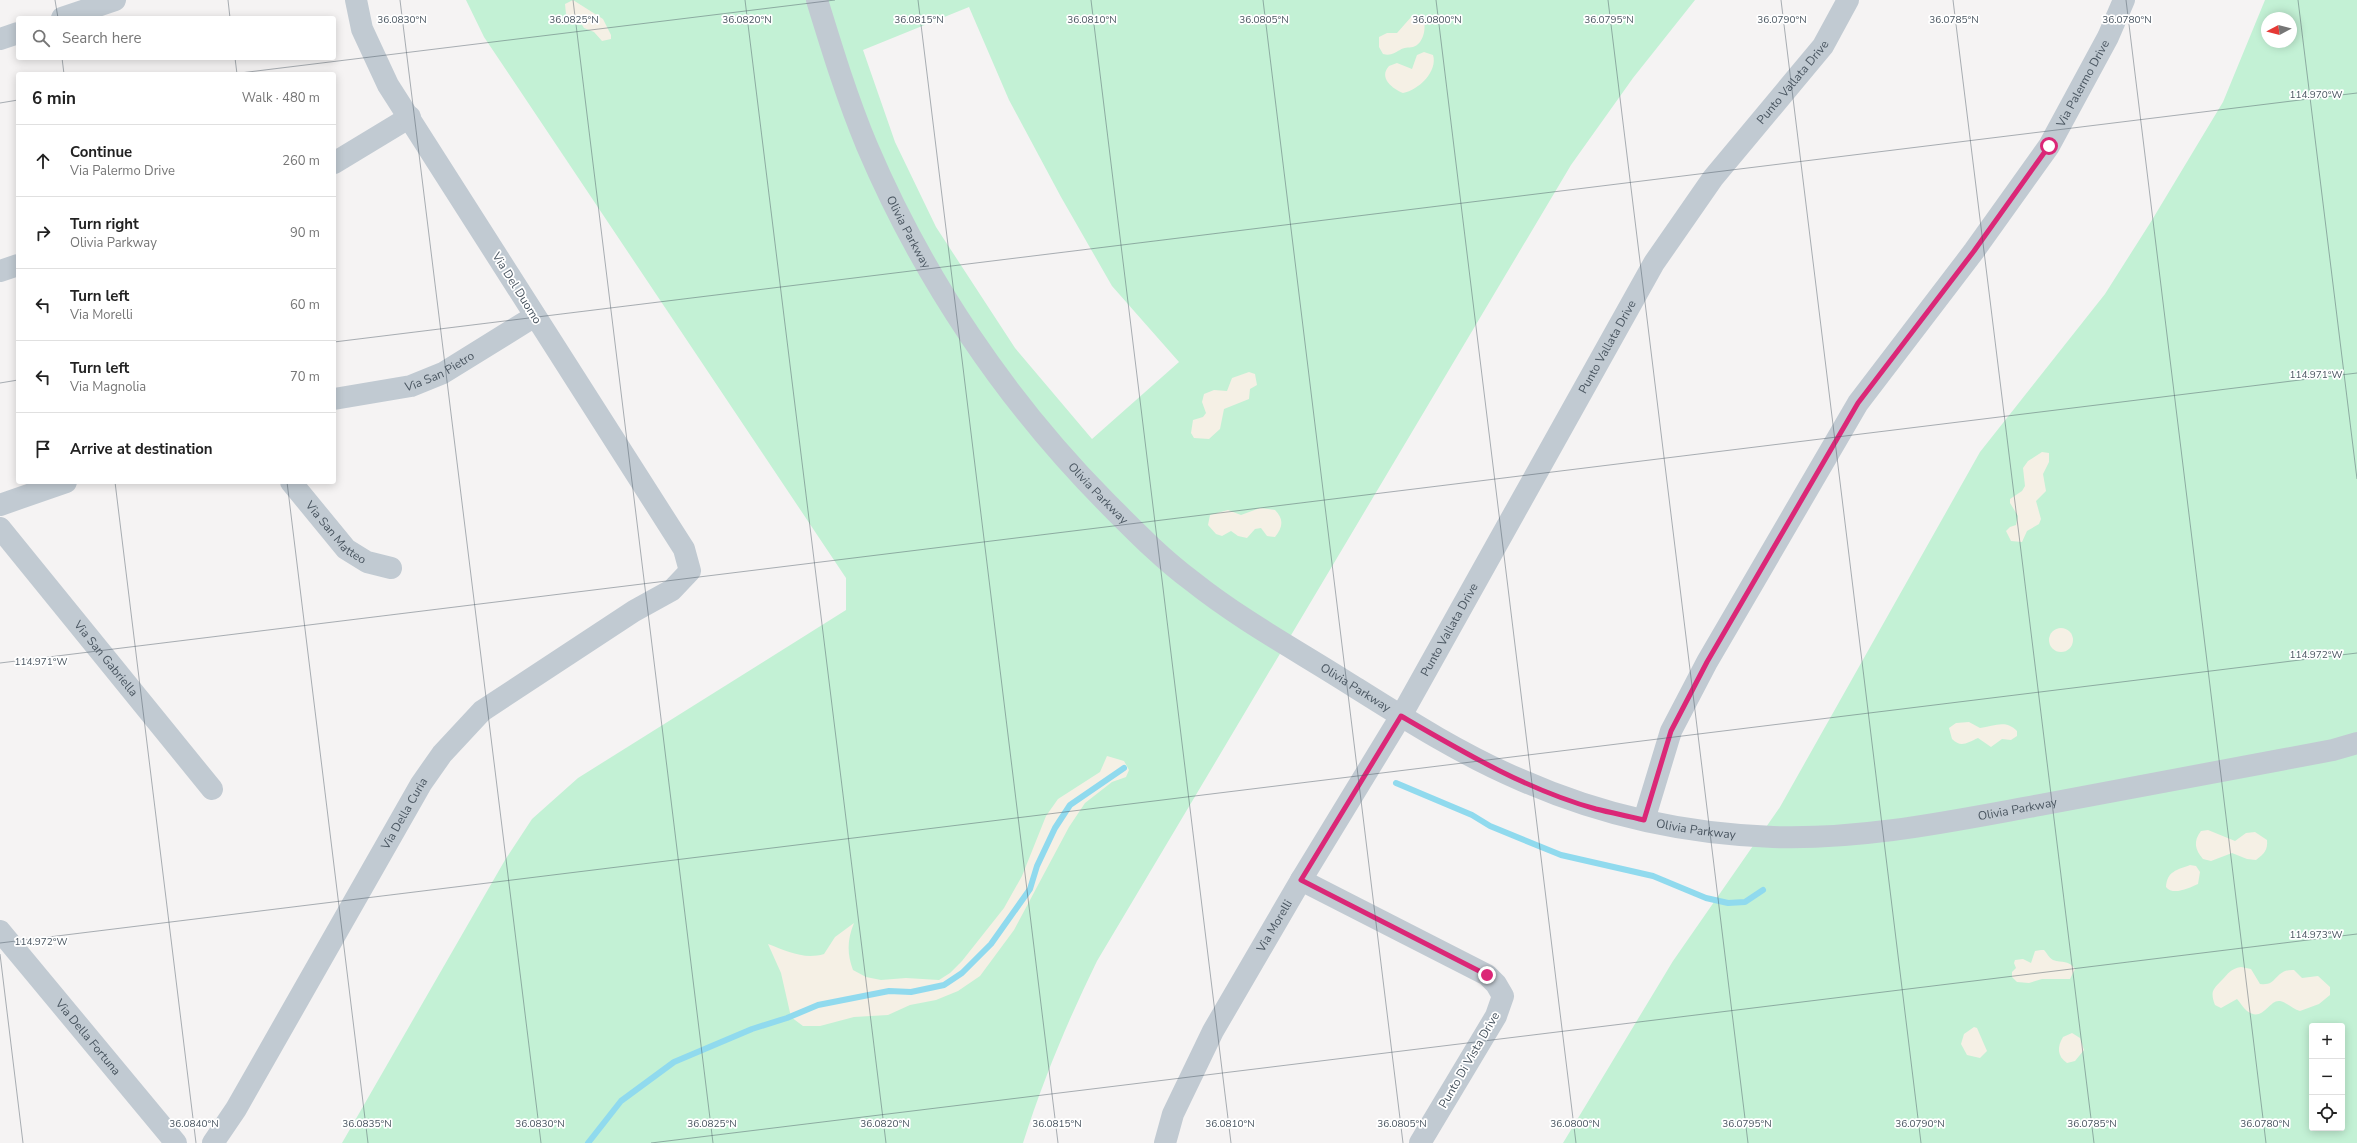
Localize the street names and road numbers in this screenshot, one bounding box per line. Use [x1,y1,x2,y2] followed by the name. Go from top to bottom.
[2052,37,2113,131] street label: Via Palermo Drive
[1753,38,1832,128] street label: Punto Vallata Drive
[883,193,935,272] street label: Olivia Parkway
[488,248,546,327] street label: Via Del Duomo
[1575,297,1640,396] street label: Punto Vallata Drive
[403,347,478,395] street label: Via San Pietro
[1065,459,1132,528] street label: Olivia Parkway
[301,497,370,568] street label: Via San Matteo
[1417,580,1482,679] street label: Punto Vallata Drive
[70,616,142,700] street label: Via San Gabriella
[1317,660,1395,716] street label: Olivia Parkway
[377,774,431,853] street label: Via Della Curia
[1977,794,2059,824] street label: Olivia Parkway
[1655,815,1737,843] street label: Olivia Parkway
[1252,897,1296,956] street label: Via Morelli
[51,995,124,1079] street label: Via Della Fortuna
[1435,1009,1503,1111] street label: Punto Di Vista Drive

